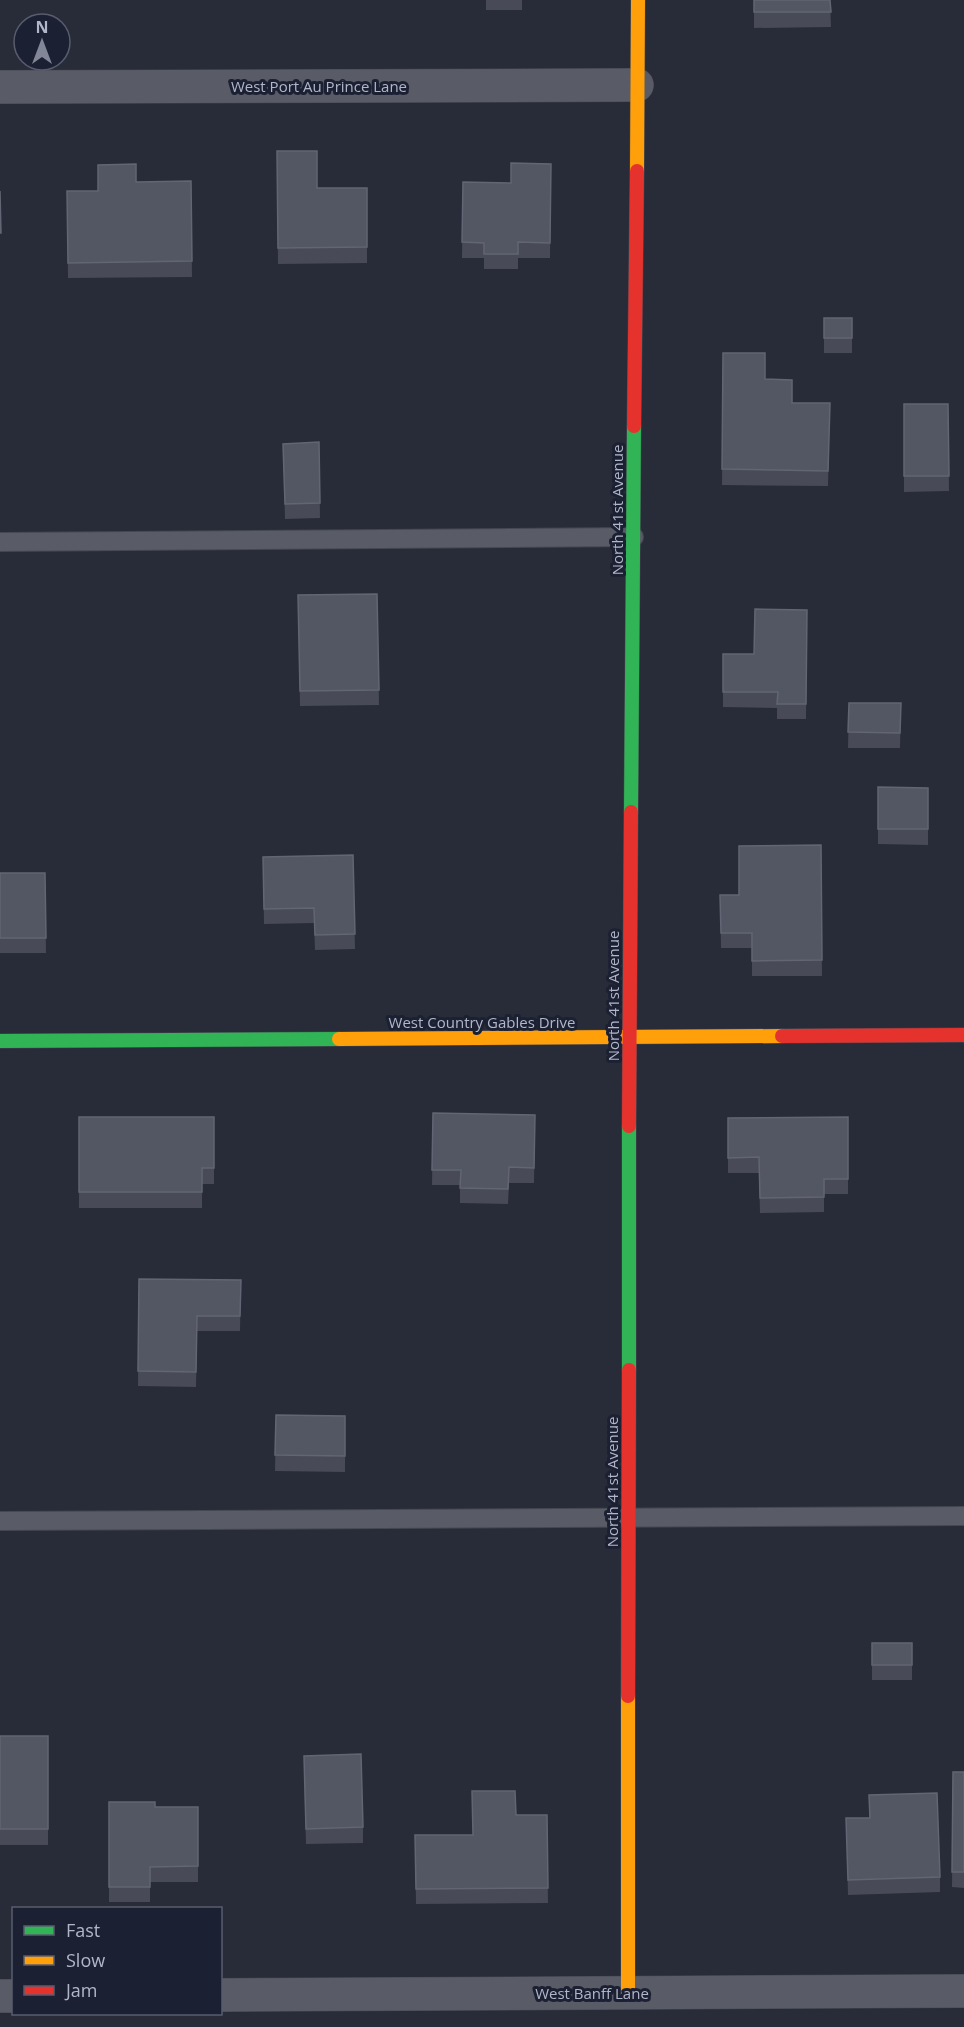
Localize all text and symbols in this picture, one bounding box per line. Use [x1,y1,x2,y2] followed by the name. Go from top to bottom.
[12,12,72,72] north arrow
[35,16,49,38] text: N
[231,76,407,96] street label: West Port Au Prince Lane
[607,445,627,575] street label: North 41st Avenue
[603,931,623,1061] street label: North 41st Avenue
[389,1012,575,1032] street label: West Country Gables Drive
[602,1417,622,1547] street label: North 41st Avenue
[12,1907,222,2015] legend
[66,1918,100,1942] text: Fast
[66,1948,105,1972] text: Slow
[64,1978,98,2002] text: Jam
[535,1983,649,2003] street label: West Banff Lane

